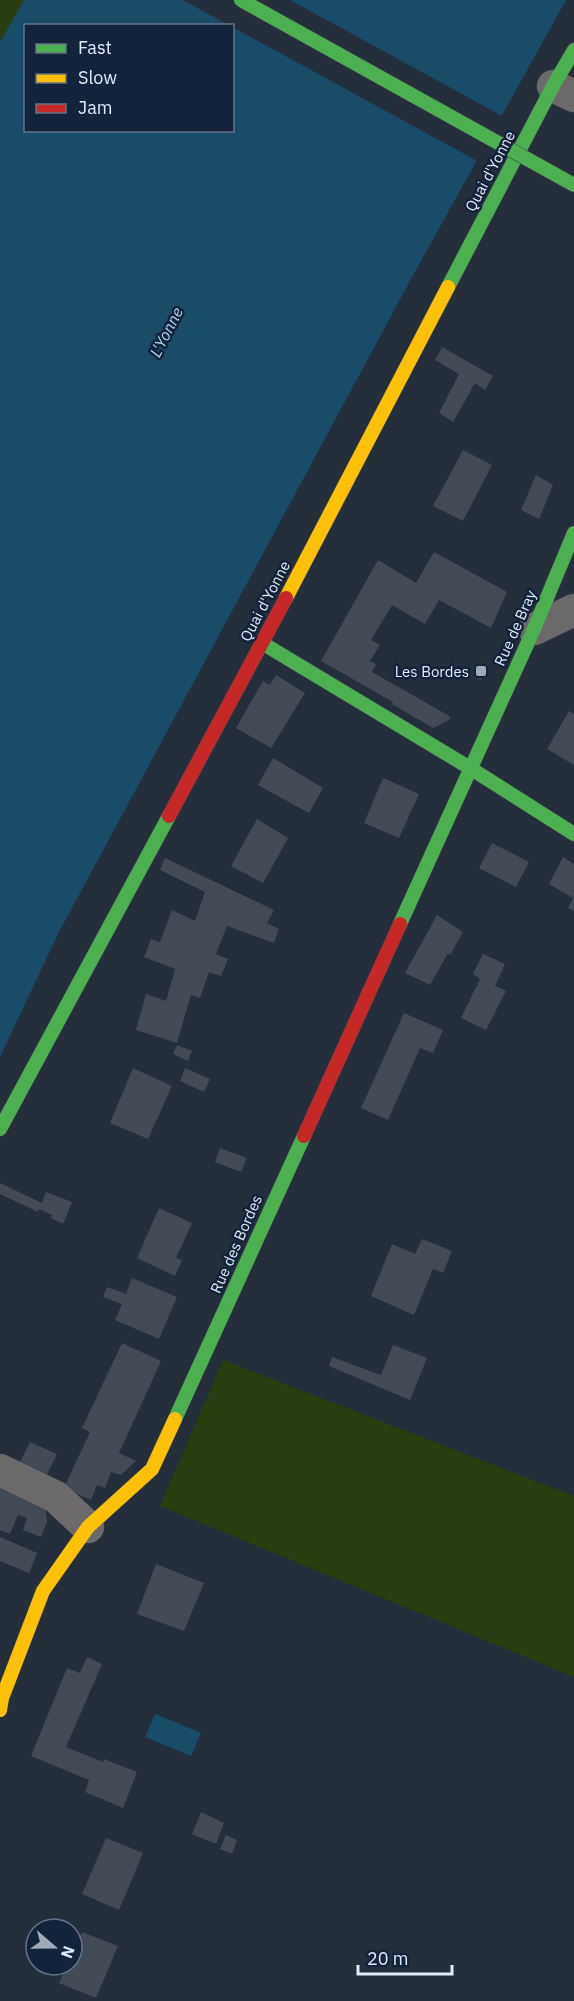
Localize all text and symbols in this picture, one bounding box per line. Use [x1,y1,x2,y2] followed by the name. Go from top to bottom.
[24,24,234,132] legend
[78,36,112,59] text: Fast
[78,66,117,89] text: Slow
[78,96,113,119] text: Jam
[461,127,519,215] street label: Quai d'Yonne
[145,304,187,360] water label: L'Yonne
[236,557,294,645] street label: Quai d'Yonne
[490,587,540,669] street label: Rue de Bray
[395,662,469,681] place label: Les Bordes
[474,664,488,678] marker: Les Bordes
[206,1192,266,1296] street label: Rue des Bordes
[24,1917,84,1977] north arrow
[358,1938,452,1976] scale bar
[57,1943,79,1961] text: N
[367,1947,409,1970] text: 20 m

